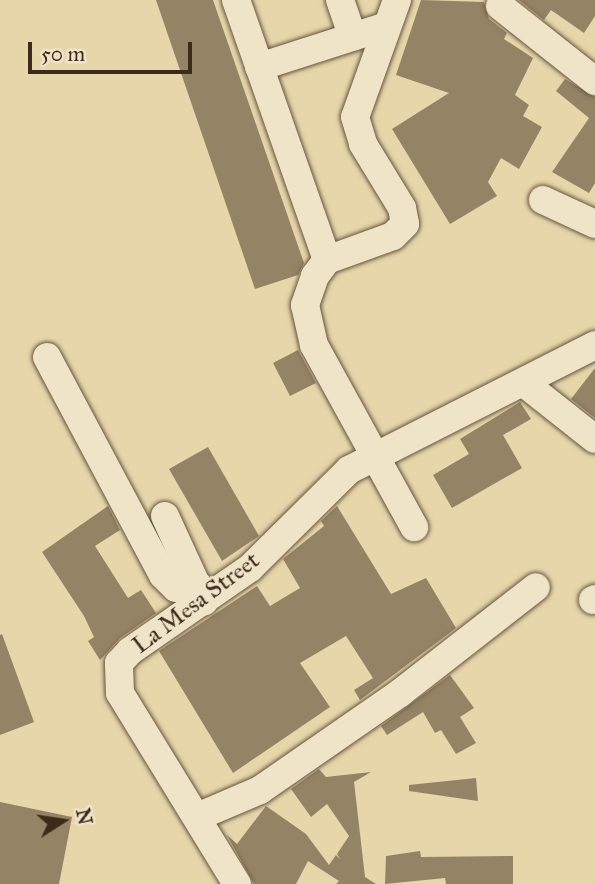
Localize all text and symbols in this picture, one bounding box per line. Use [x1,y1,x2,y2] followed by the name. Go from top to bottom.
[32,28,196,72] scale bar
[41,41,85,67] text: 50 m
[127,546,265,660] street label: La Mesa Street
[28,786,98,856] north arrow
[71,806,97,827] text: N

